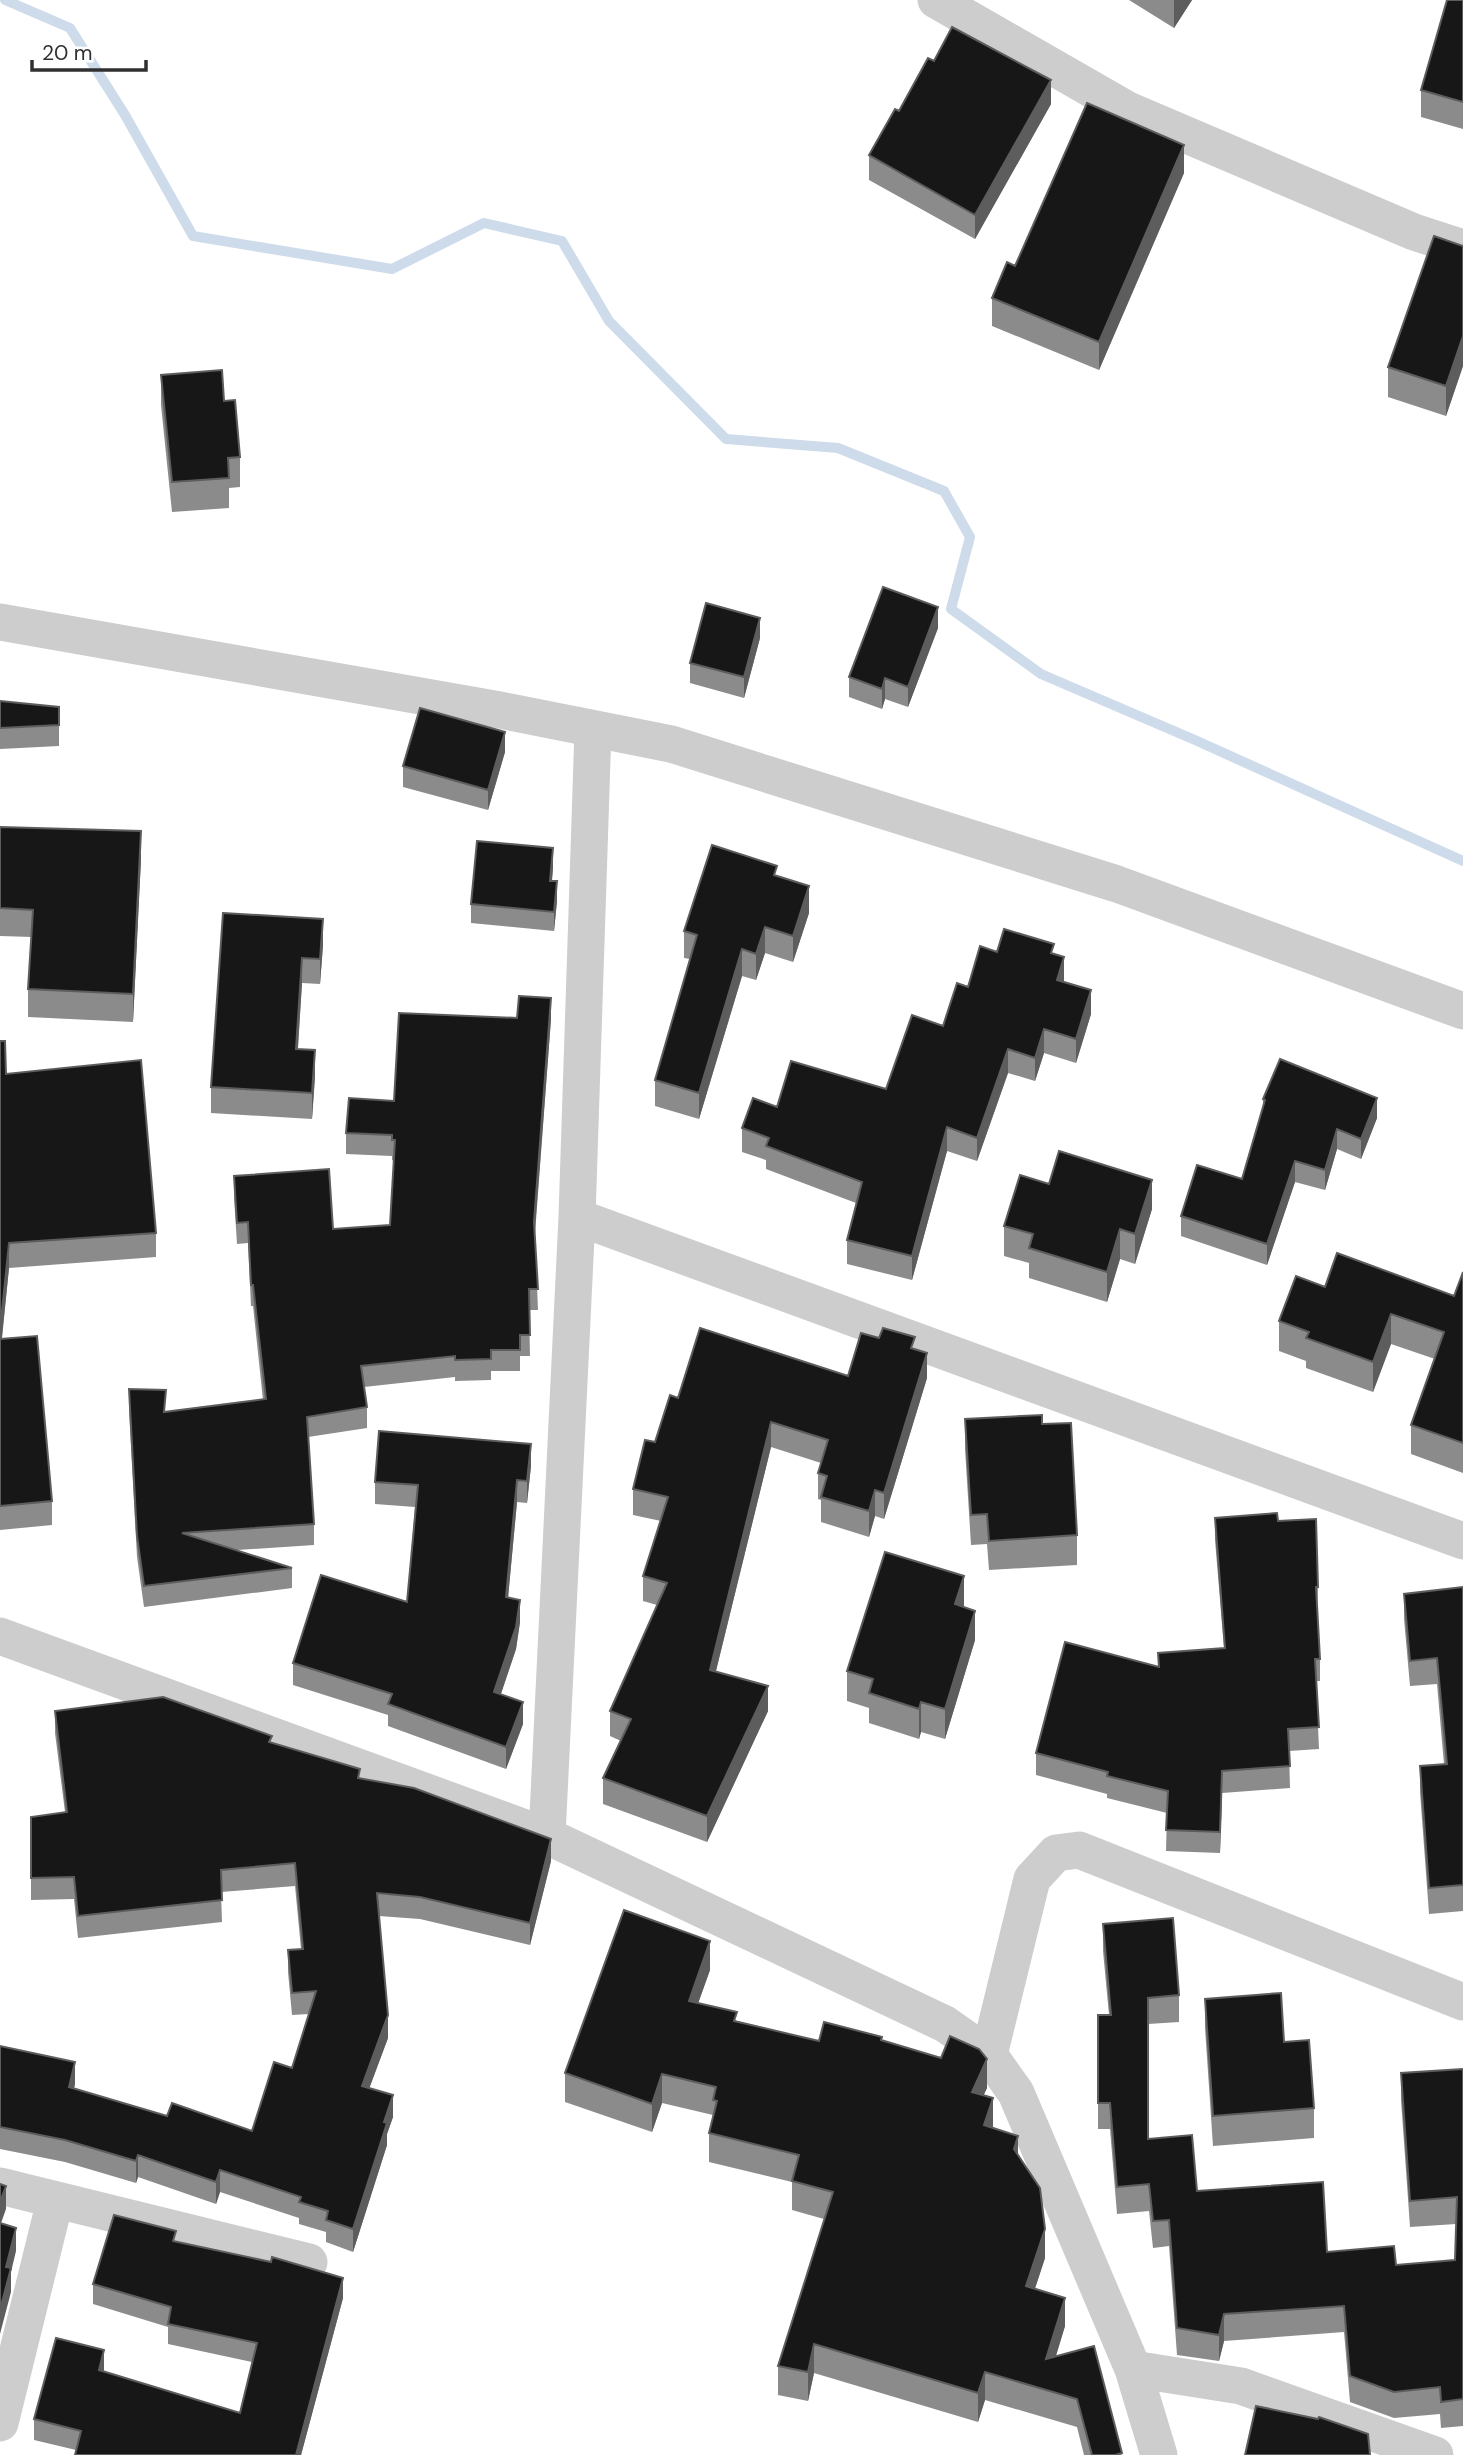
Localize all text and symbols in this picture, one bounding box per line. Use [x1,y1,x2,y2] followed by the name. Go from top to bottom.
[32,28,145,72] scale bar
[42,39,93,67] text: 20 m

